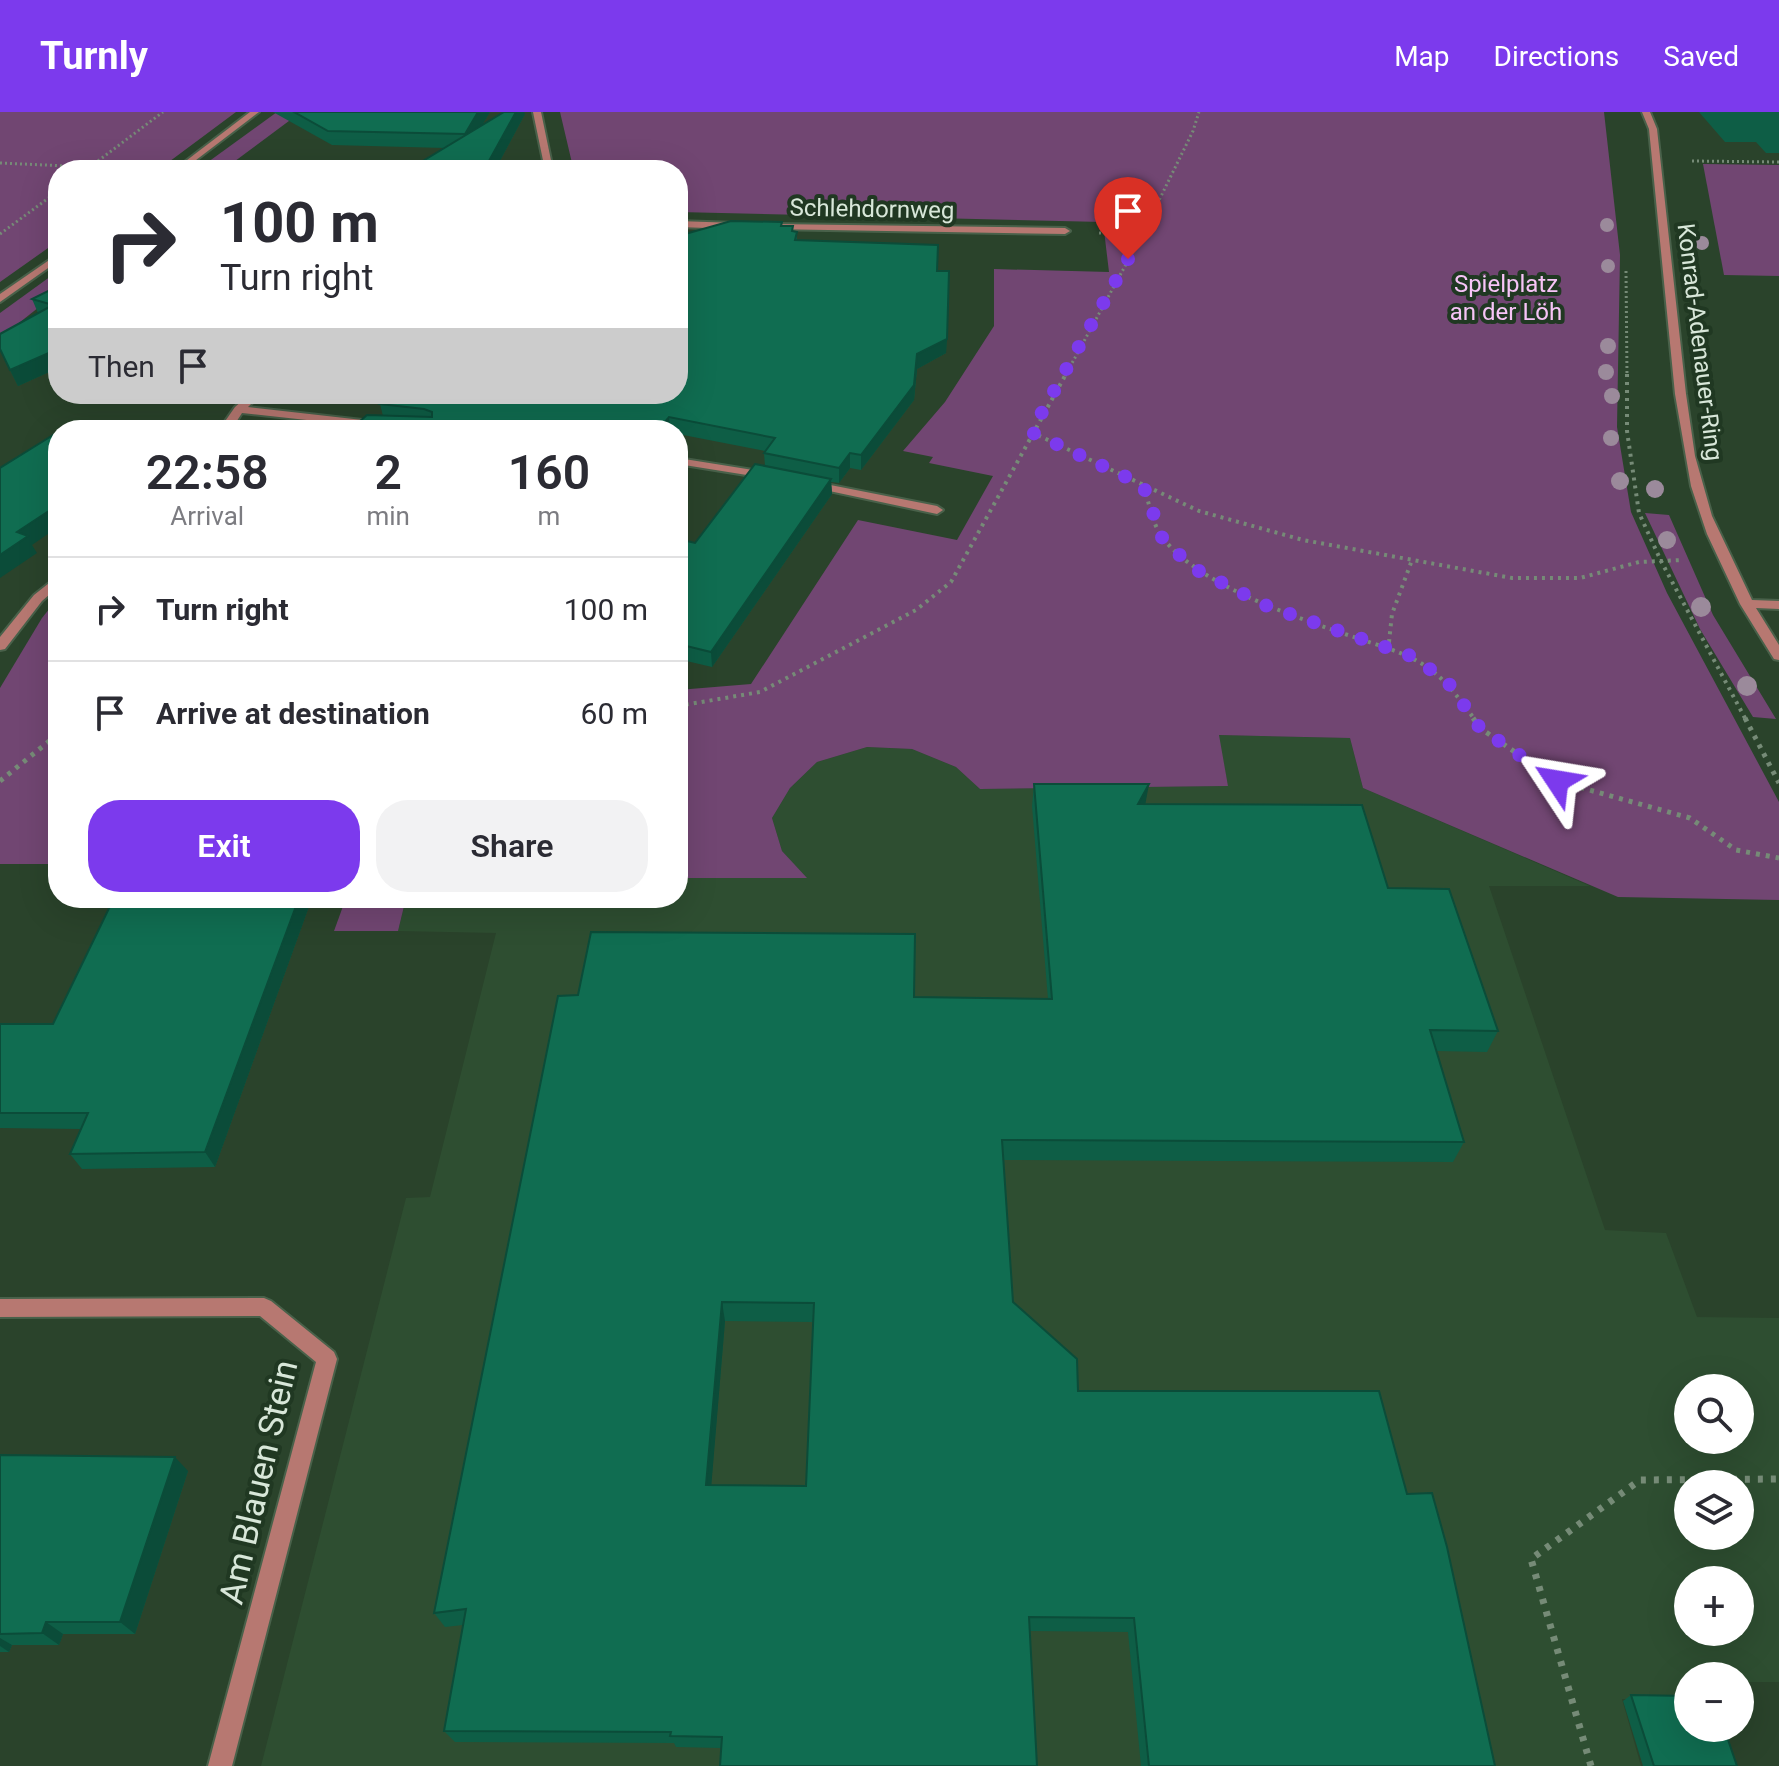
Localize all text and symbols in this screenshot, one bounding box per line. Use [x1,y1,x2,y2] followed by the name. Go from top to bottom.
[40,34,148,78] text: Turnly
[1394,40,1450,73] text: Map
[1494,40,1619,73] text: Directions
[1663,40,1739,73] text: Saved
[1094,177,1162,259] pin
[1106,189,1150,233] icon: arrive
[220,190,379,256] text: 100 m
[88,192,192,296] icon: right
[789,194,955,224] street label: Schlehdornweg
[1672,222,1728,462] street label: Konrad-Adenauer-Ring
[220,257,373,299] text: Turn right
[1450,270,1562,326] park label: Spielplatz an der Löh
[171,344,215,388] icon: arrive
[88,349,155,384] text: Then
[146,444,269,501] text: 22:58
[375,444,402,501] text: 2
[508,444,590,501] text: 160
[170,501,244,531] text: Arrival
[366,501,410,531] text: min
[538,501,560,531] text: m
[88,587,132,631] icon: right
[156,592,289,627] text: Turn right
[564,592,648,627] text: 100 m
[88,691,132,735] icon: arrive
[156,696,430,731] text: Arrive at destination
[581,696,648,731] text: 60 m
[1515,739,1599,823] position arrow
[88,800,360,892] button: Exit
[376,800,648,892] button: Share
[211,1356,305,1608] street label: Am Blauen Stein
[1674,1374,1754,1742] map controls
[1674,1374,1754,1454] button: search
[1674,1470,1754,1550] button: layers
[1674,1566,1754,1646] button: +
[1674,1662,1754,1742] button: −

